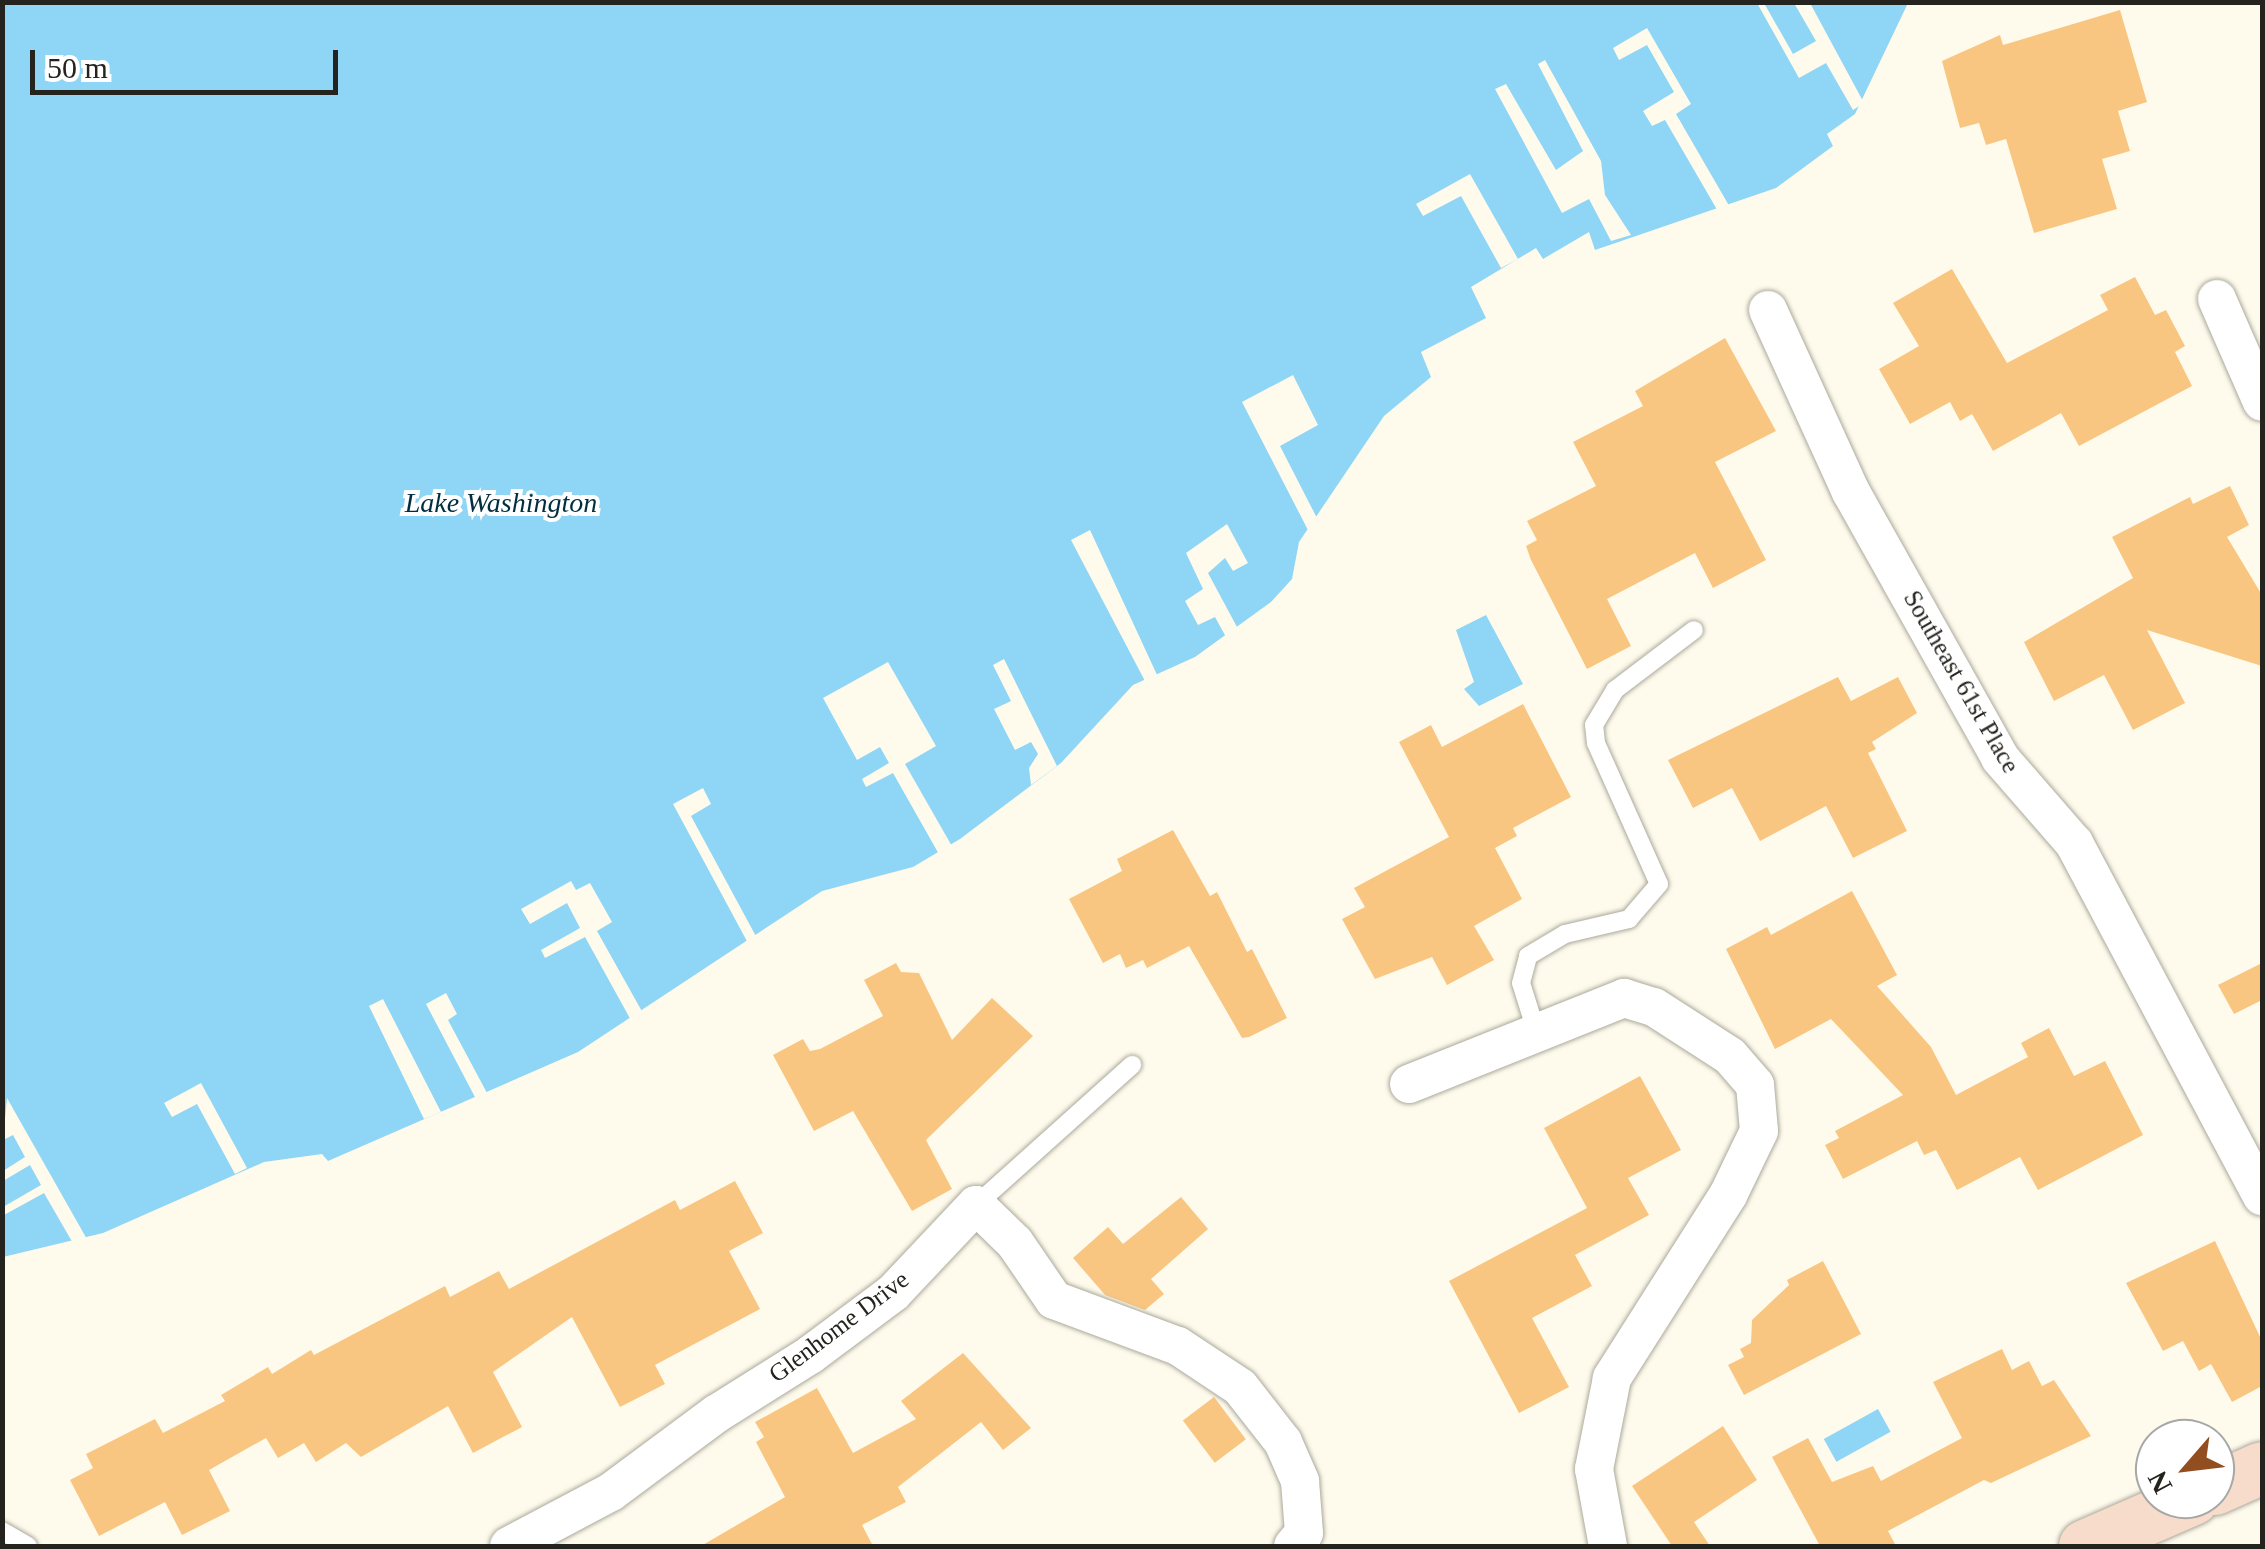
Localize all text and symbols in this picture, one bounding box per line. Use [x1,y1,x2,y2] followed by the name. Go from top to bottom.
[35,30,342,92] scale bar
[47,51,108,84] text: 50 m
[405,486,597,520] water label: Lake Washington
[1897,586,2025,778] street label: Southeast 61st Place
[763,1265,915,1389] street label: Glenhome Drive
[2135,1419,2235,1519] north arrow
[2141,1466,2178,1499] text: N

